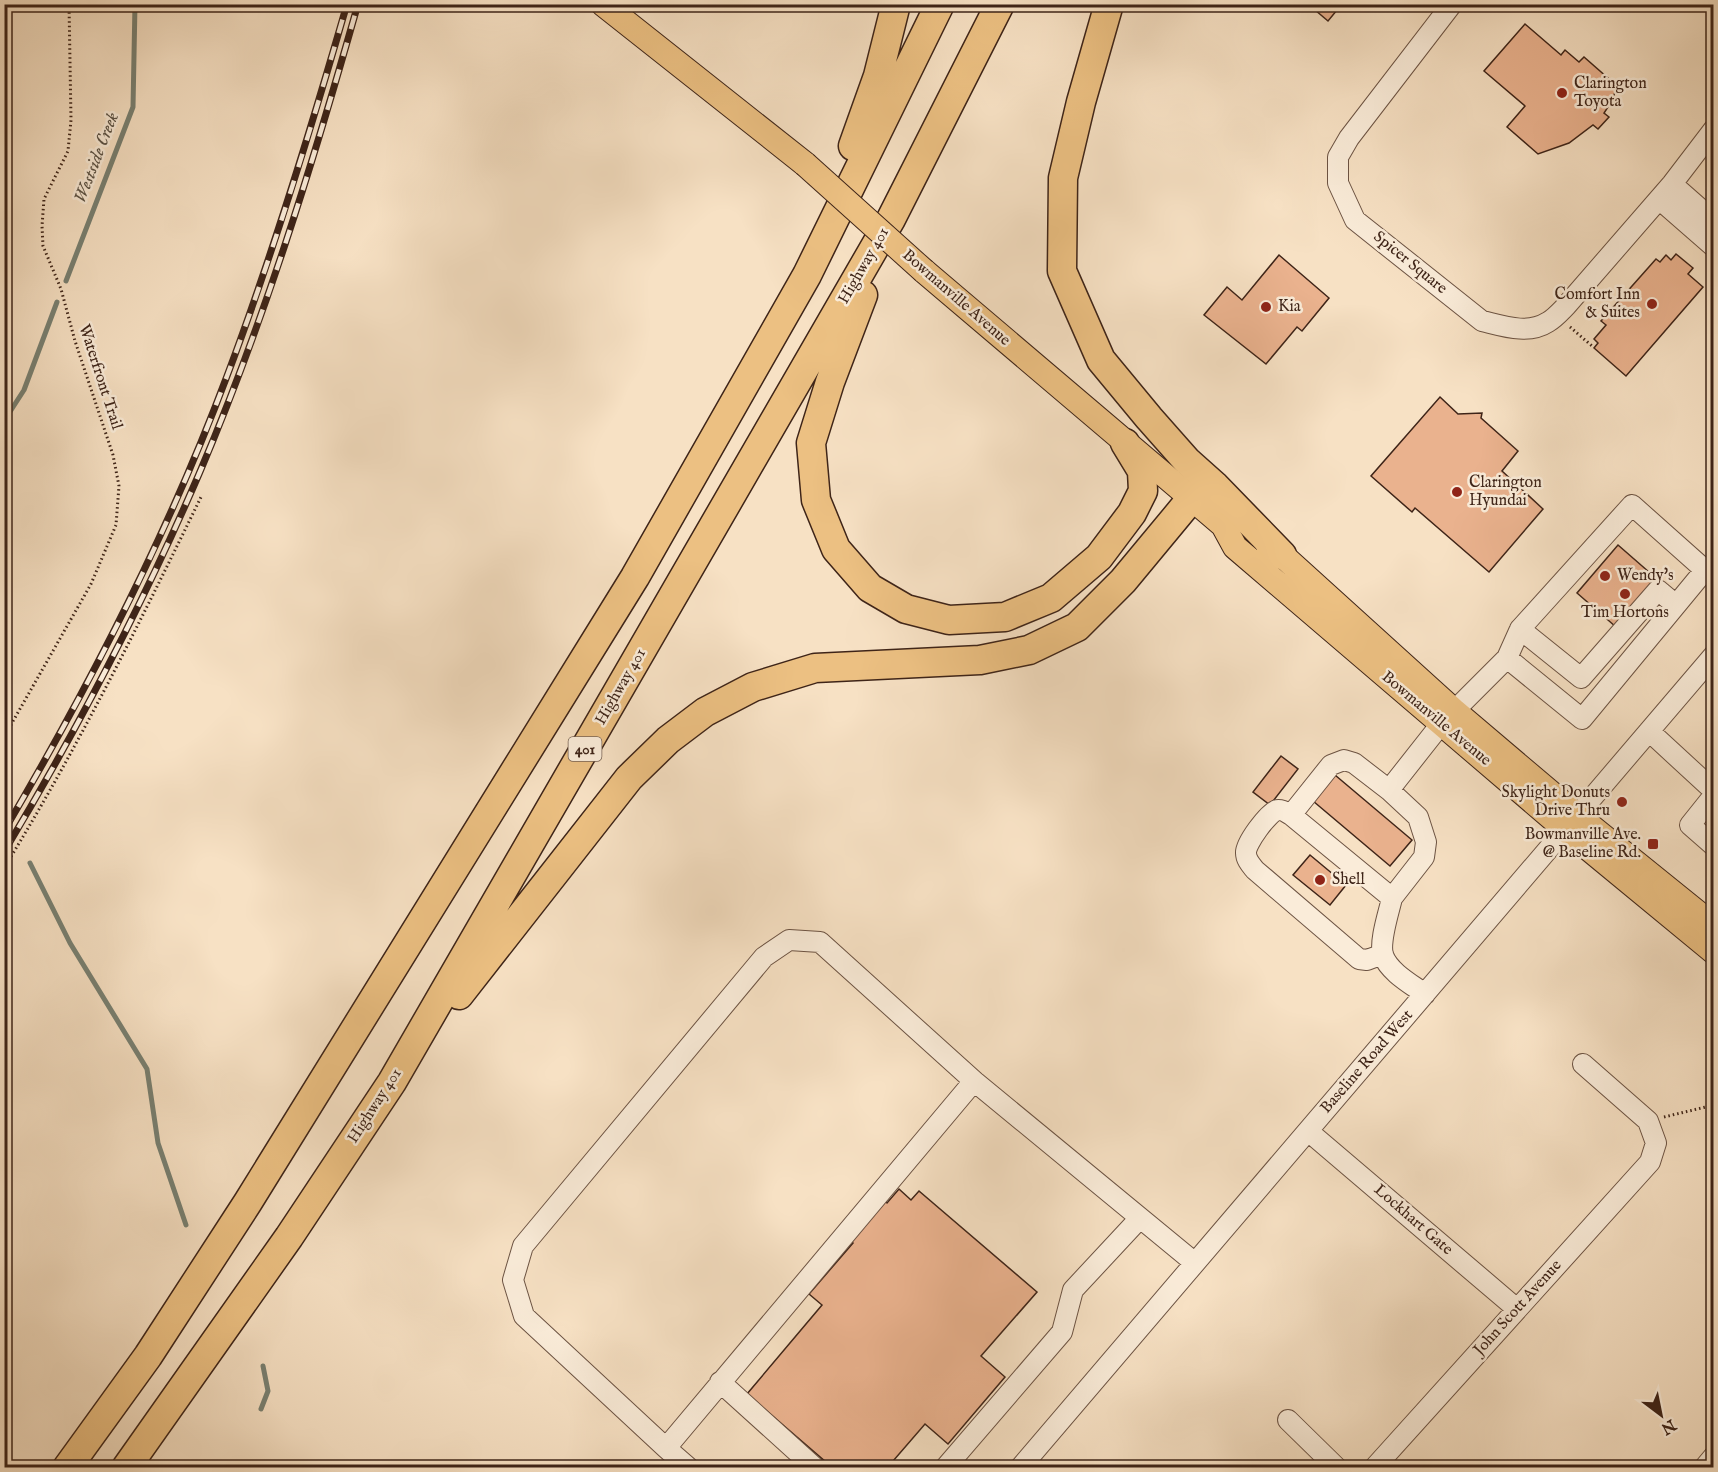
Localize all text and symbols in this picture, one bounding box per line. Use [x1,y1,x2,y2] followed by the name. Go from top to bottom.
[1574,74,1647,112] place label: Clarington Toyota
[1555,86,1569,100] marker: Clarington Toyota
[69,110,125,206] water label: Westside Creek
[834,224,894,308] street label: Highway 401
[1369,227,1451,299] street label: Spicer Square
[898,246,1014,350] street label: Bowmanville Avenue
[1555,285,1640,323] place label: Comfort Inn & Suites
[1278,297,1301,317] place label: Kia
[1645,297,1659,311] marker: Comfort Inn & Suites
[1259,300,1273,314] marker: Kia
[74,322,127,433] street label: Waterfront Trail
[1469,473,1542,511] place label: Clarington Hyundai
[1450,485,1464,499] marker: Clarington Hyundai
[1617,566,1674,586] place label: Wendy's
[1598,569,1612,583] marker: Wendy's
[1618,587,1632,601] marker: Tim Hortons
[1581,603,1669,623] place label: Tim Hortons
[591,645,651,729] street label: Highway 401
[1377,667,1495,771] street label: Bowmanville Avenue
[568,737,602,761] road number: 401
[1501,783,1610,821] place label: Skylight Donuts Drive Thru
[1615,795,1629,809] marker: Skylight Donuts Drive Thru
[1525,825,1641,863] place label: Bowmanville Ave. @ Baseline Rd.
[1646,837,1660,851] marker: Bowmanville Ave. @ Baseline Rd.
[1332,870,1365,890] place label: Shell
[1313,873,1327,887] marker: Shell
[1316,1006,1418,1118] street label: Baseline Road West
[343,1065,407,1147] street label: Highway 401
[1369,1180,1457,1260] street label: Lockhart Gate
[1468,1256,1566,1362] street label: John Scott Avenue
[1631,1385,1691,1445] north arrow
[1657,1413,1680,1438] text: N

